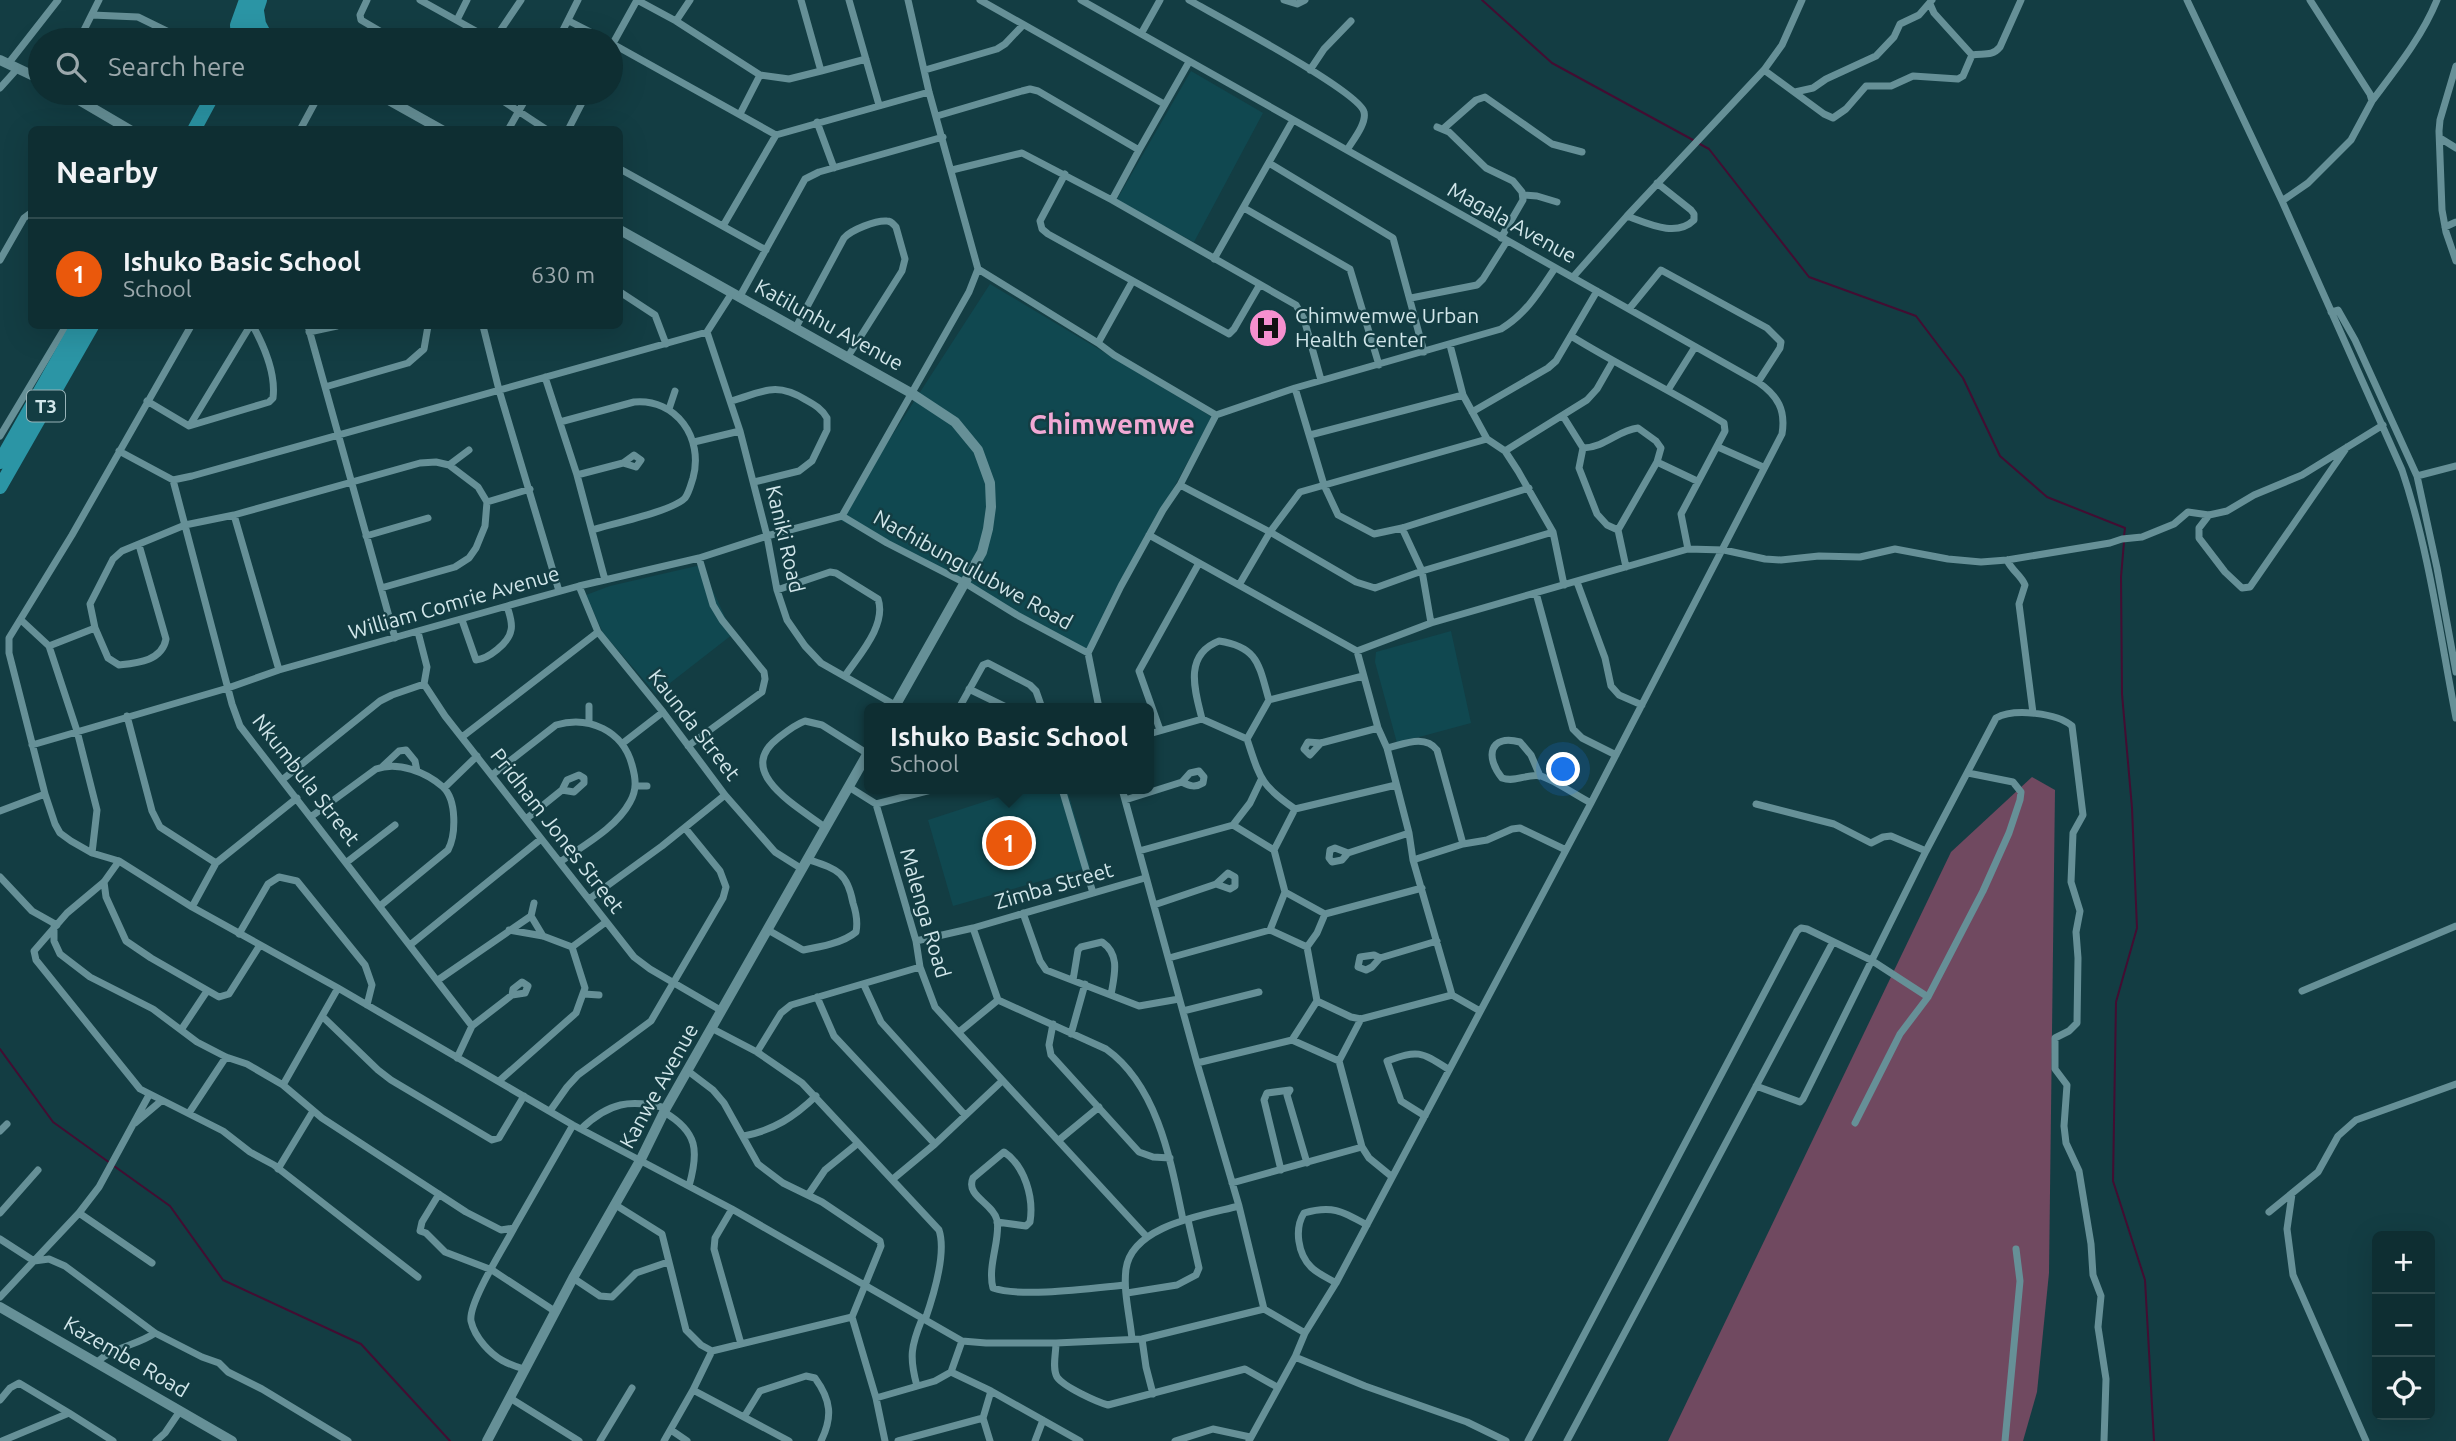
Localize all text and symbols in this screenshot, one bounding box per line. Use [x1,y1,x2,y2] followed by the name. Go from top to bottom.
[28,28,623,105] search box
[52,48,90,86] icon: search
[108,52,245,81] text: Search here
[56,155,158,189] text: Nearby
[1444,177,1581,267] street label: Magala Avenue
[123,247,361,276] text: Ishuko Basic School
[73,262,85,287] text: 1
[531,262,595,287] text: 630 m
[751,273,908,375] street label: Katilunhu Avenue
[123,276,192,301] text: School
[1295,303,1479,351] place label: Chimwemwe Urban Health Center
[1247,307,1289,349] hospital icon: Chimwemwe Urban Health Center
[27,390,65,422] road number: T3
[1029,408,1195,439] district label: Chimwemwe
[762,483,810,595] street label: Kaniki Road
[870,504,1077,634] street label: Nachibungulubwe Road
[346,560,562,644] street label: William Comrie Avenue
[644,664,746,785] street label: Kaunda Street
[864,703,1154,794] popup
[248,709,365,850] street label: Nkumbula Street
[890,722,1128,751] text: Ishuko Basic School
[486,743,630,918] street label: Pridham Jones Street
[890,751,959,776] text: School
[1546,752,1580,786] your location
[986,817,1032,869] pin: 1
[896,845,956,981] street label: Malenga Road
[992,857,1116,913] street label: Zimba Street
[614,1019,702,1152] street label: Kanwe Avenue
[2372,1231,2435,1420] map controls
[2372,1231,2435,1294] button: +
[2372,1294,2435,1357] button: −
[60,1311,193,1401] street label: Kazembe Road
[2372,1357,2435,1420] button: locate

